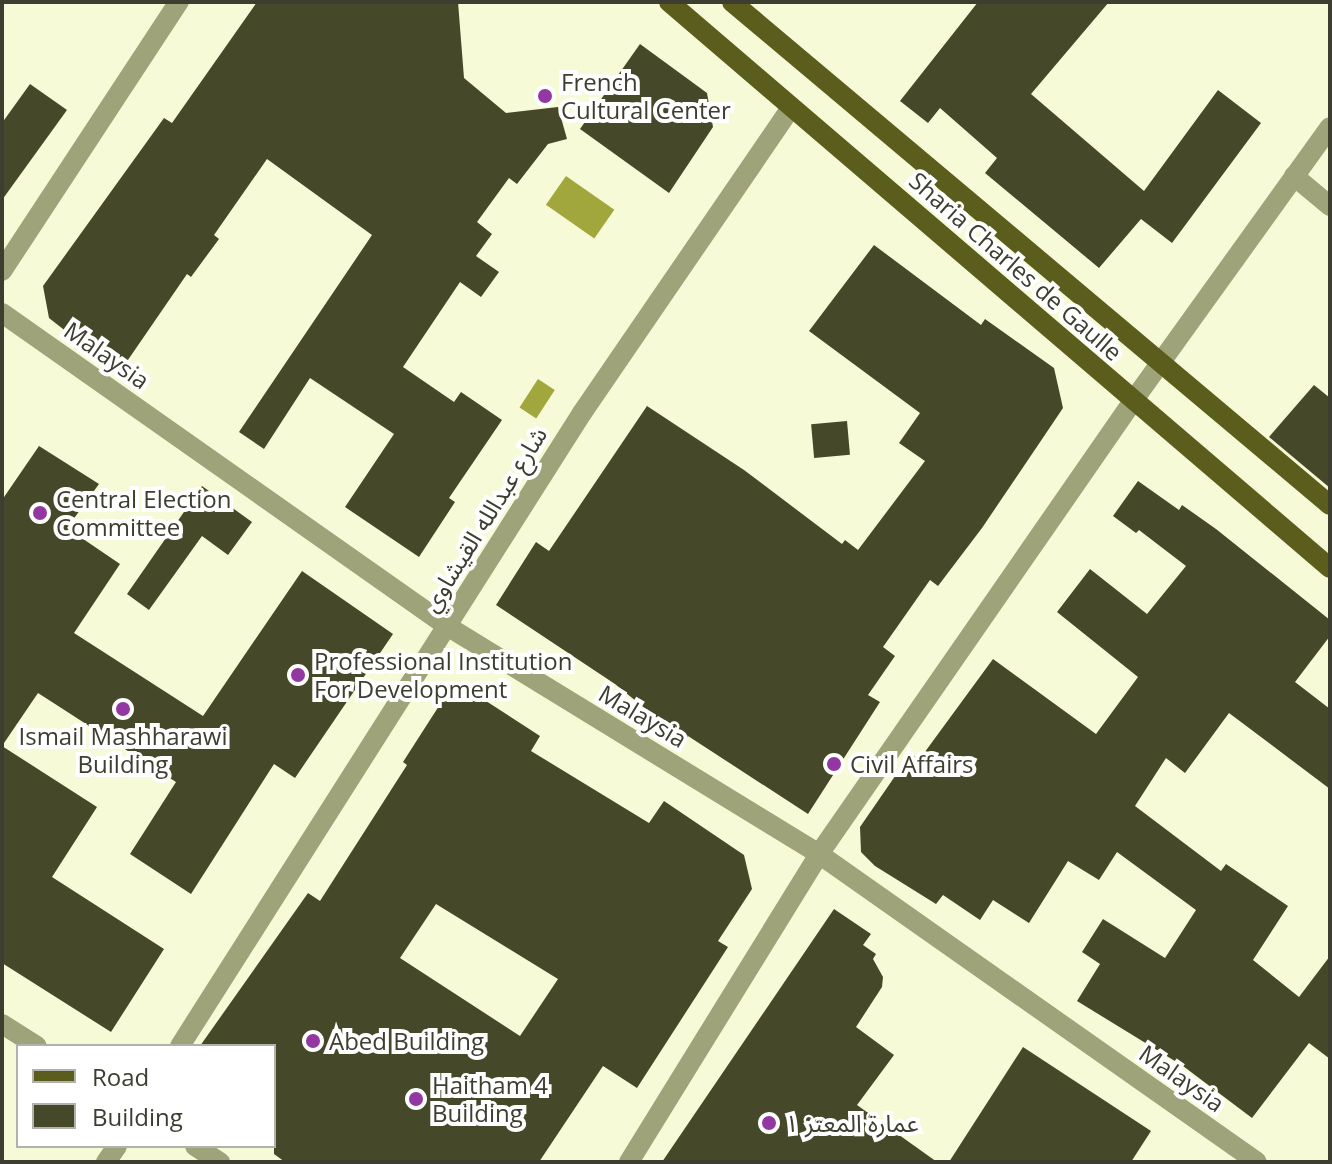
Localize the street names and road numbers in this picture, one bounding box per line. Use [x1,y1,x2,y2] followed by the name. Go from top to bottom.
[904,166,1128,366] street label: Sharia Charles de Gaulle
[59,315,155,395] street label: Malaysia
[416,421,552,617] street label: شارع عبدالله القيشاوي
[594,679,692,753] street label: Malaysia
[1134,1038,1230,1118] street label: Malaysia

